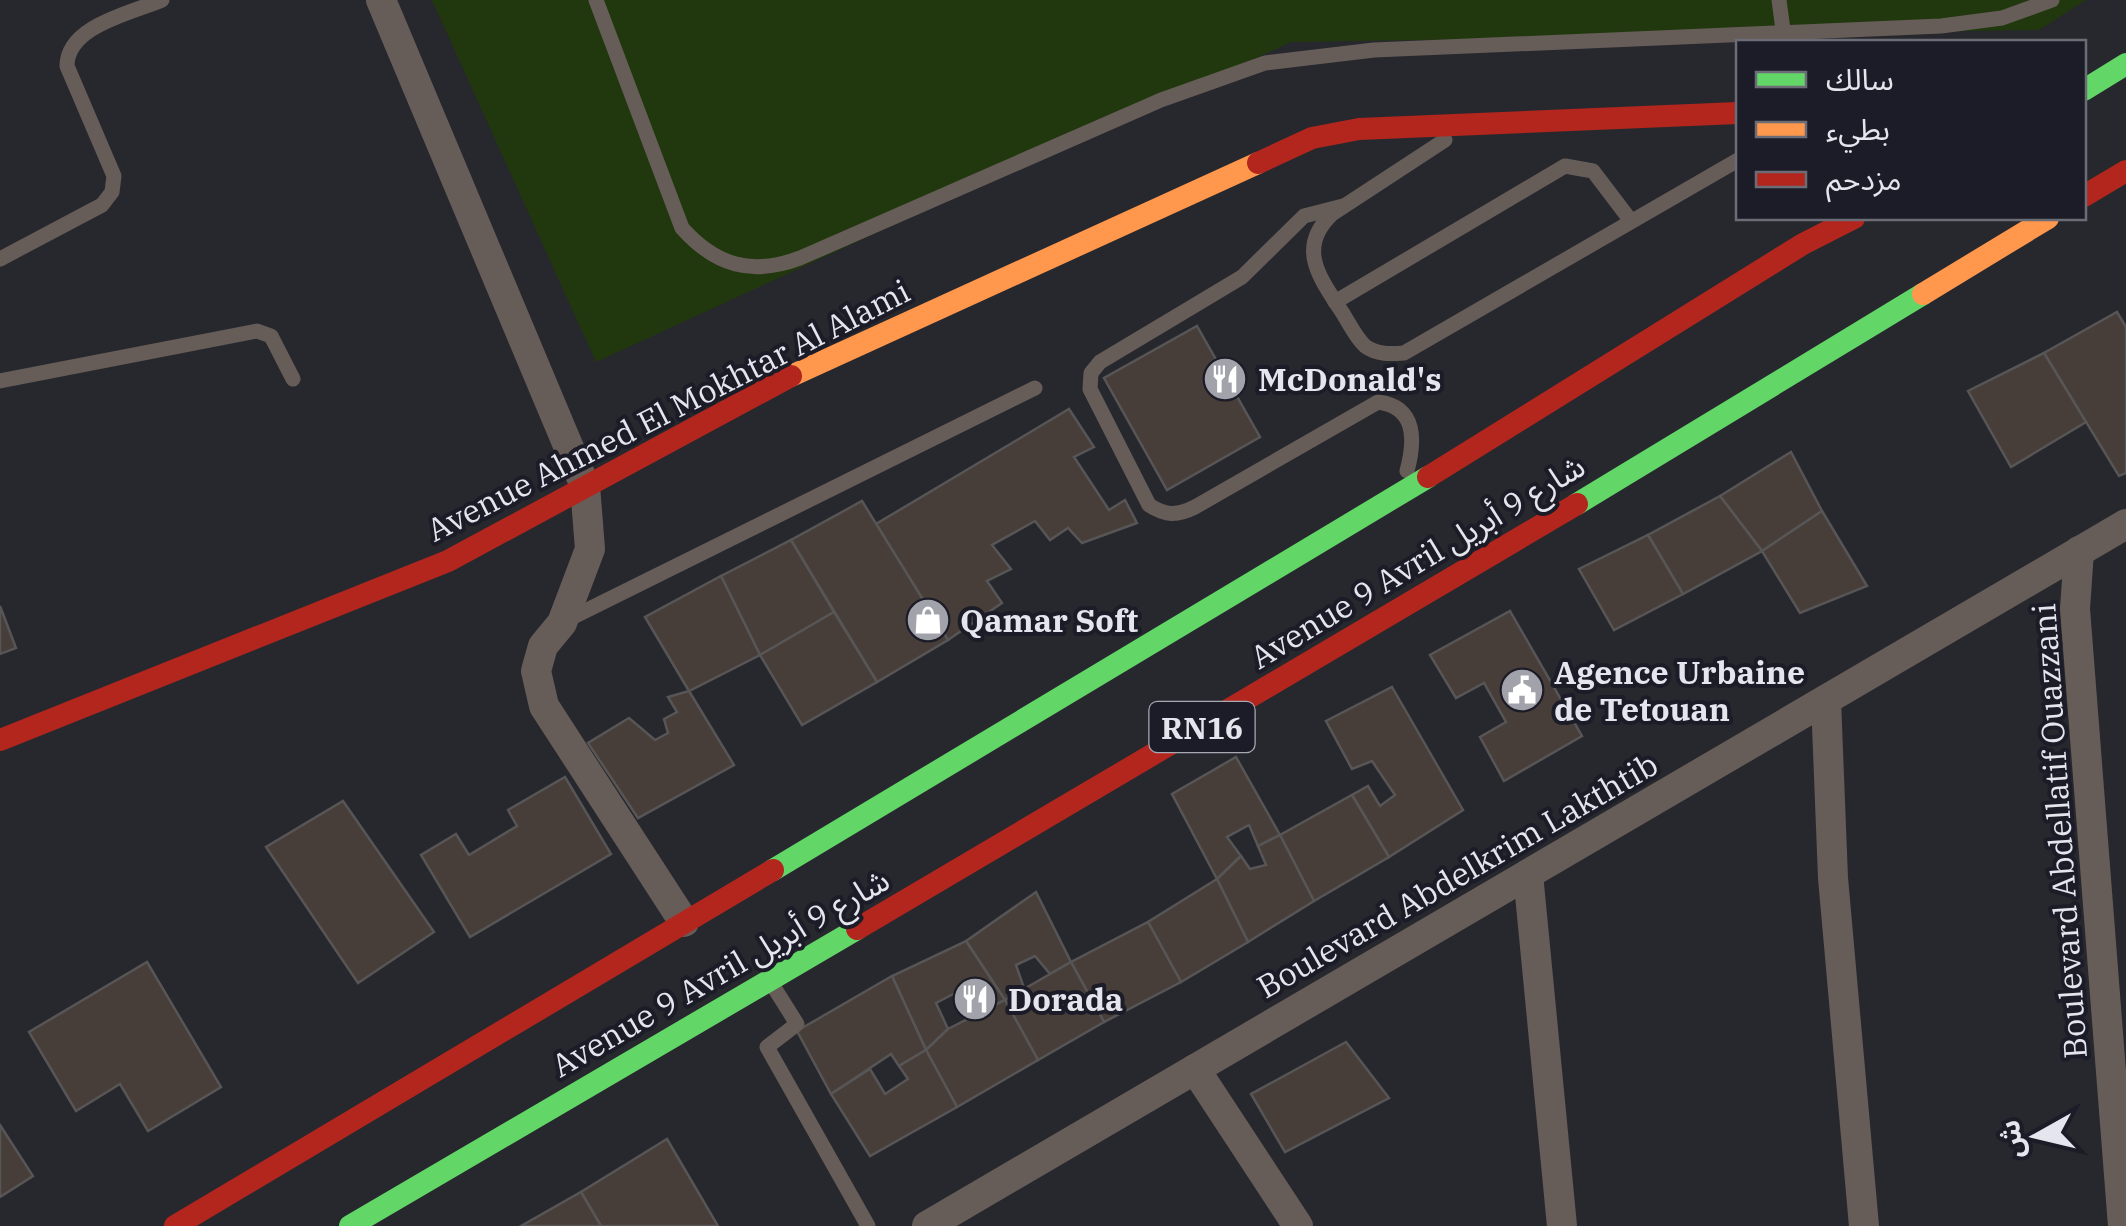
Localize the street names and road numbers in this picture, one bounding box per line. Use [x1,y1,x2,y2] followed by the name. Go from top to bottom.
[419,269,917,551] street label: Avenue Ahmed El Mokhtar Al Alami
[1242,444,1594,681] street label: Avenue 9 Avril شارع 9 أبريل
[2022,602,2096,1060] street label: Boulevard Abdellatif Ouazzani
[1150,702,1254,752] road number: RN16
[1249,743,1665,1007] street label: Boulevard Abdelkrim Lakthtib
[544,858,898,1089] street label: Avenue 9 Avril شارع 9 أبريل

